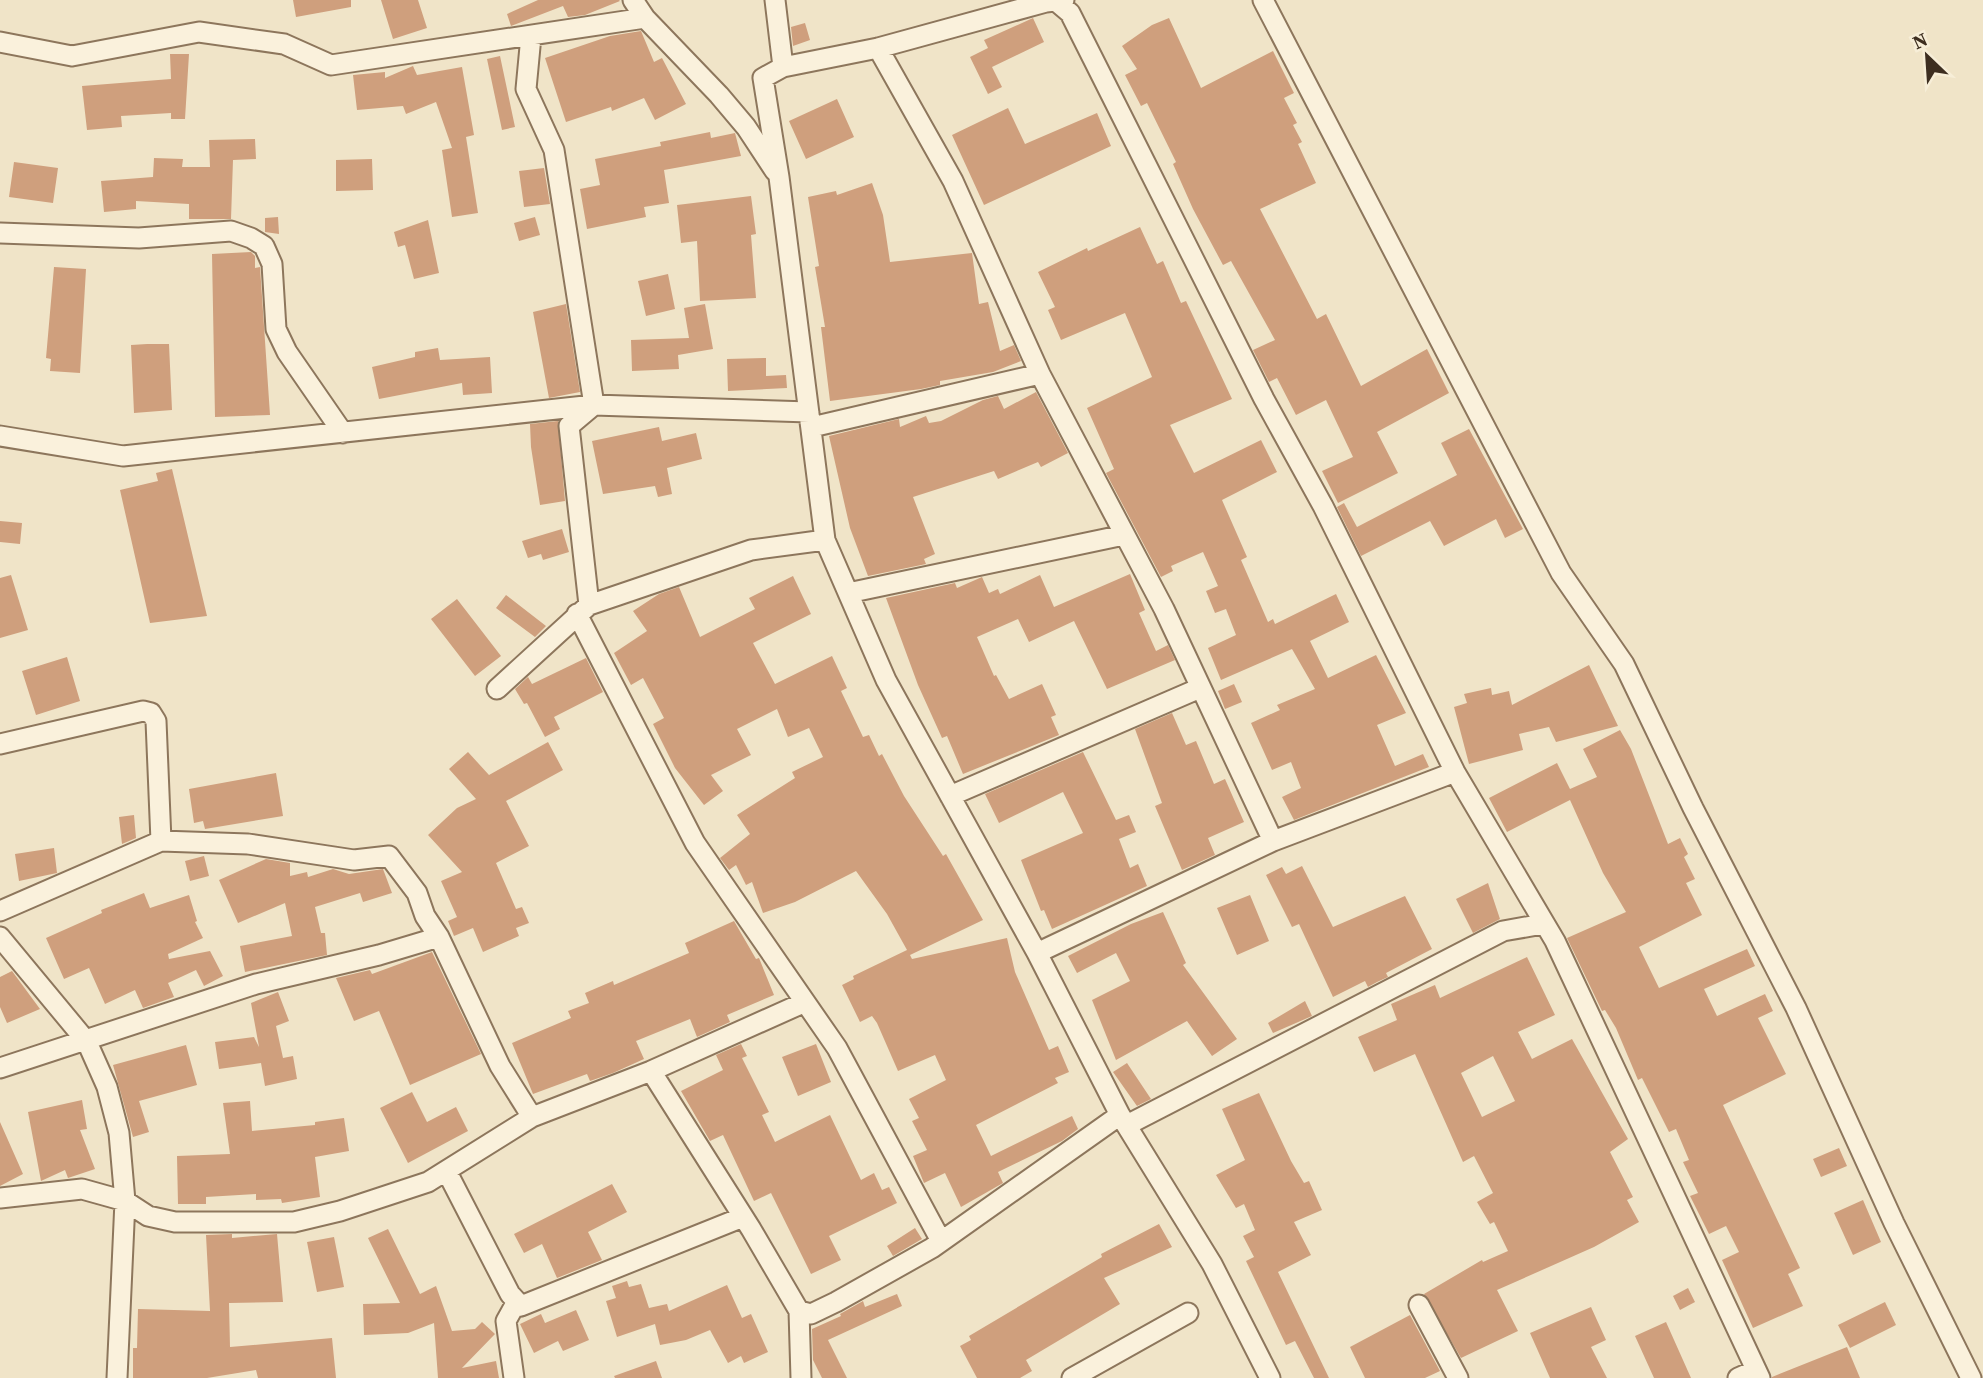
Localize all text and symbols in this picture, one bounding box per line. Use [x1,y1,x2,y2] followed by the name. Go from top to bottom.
[1892,21,1962,91] north arrow
[1908,26,1932,55] text: N

